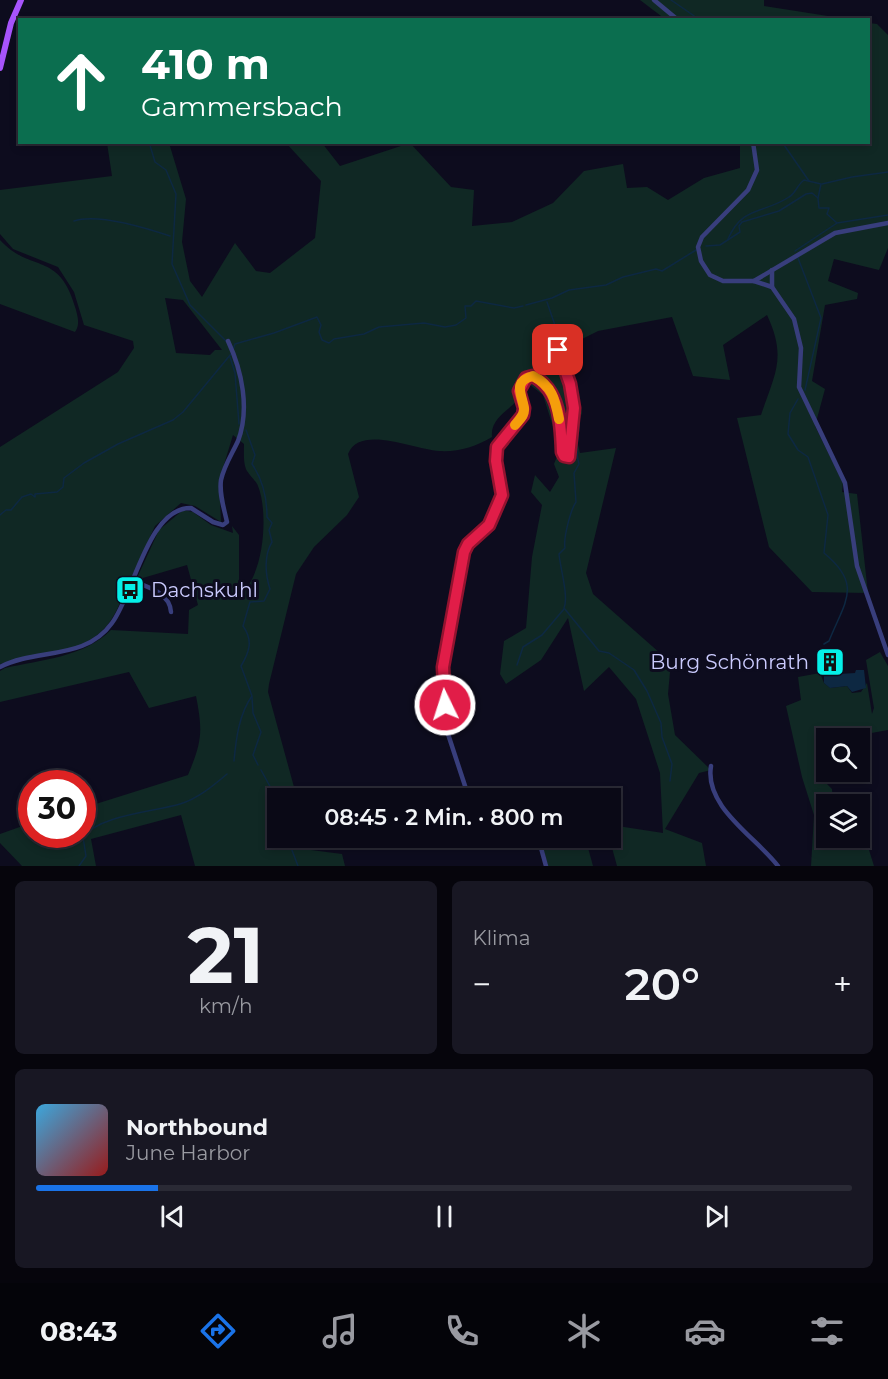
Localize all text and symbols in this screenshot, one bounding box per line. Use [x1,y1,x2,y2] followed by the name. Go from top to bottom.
[141,38,270,90] text: 410 m
[42,42,120,120] icon: ahead
[141,90,343,123] text: Gammersbach
[532,324,583,375] pin
[541,333,574,366] icon: arrive
[114,574,146,606] bus stop icon: Dachskuhl
[151,578,258,602] place label: Dachskuhl
[814,646,846,678] building icon: Burg Schönrath
[650,650,809,674] place label: Burg Schönrath
[413,673,477,737] position arrow
[816,728,870,848] map controls
[816,728,870,782] button: search
[18,770,96,848] speed limit sign: 30
[816,794,870,848] button: layers
[325,804,563,831] text: 08:45 · 2 Min. · 800 m
[187,907,264,1003] text: 21
[473,926,531,950] text: Klima
[625,956,700,1011] text: 20°
[473,964,491,1004] text: −
[833,964,852,1004] text: +
[199,994,252,1018] text: km/h
[126,1114,268,1141] text: Northbound
[126,1141,250,1165] text: June Harbor
[156,1200,189,1233] icon: previous
[428,1200,461,1233] icon: pause
[700,1200,733,1233] icon: next
[197,1310,239,1352] icon: directions
[319,1310,361,1352] icon: music
[441,1310,483,1352] icon: phone
[563,1310,605,1352] icon: climate
[684,1310,726,1352] icon: car
[806,1310,848,1352] icon: filters
[40,1315,118,1348] text: 08:43

